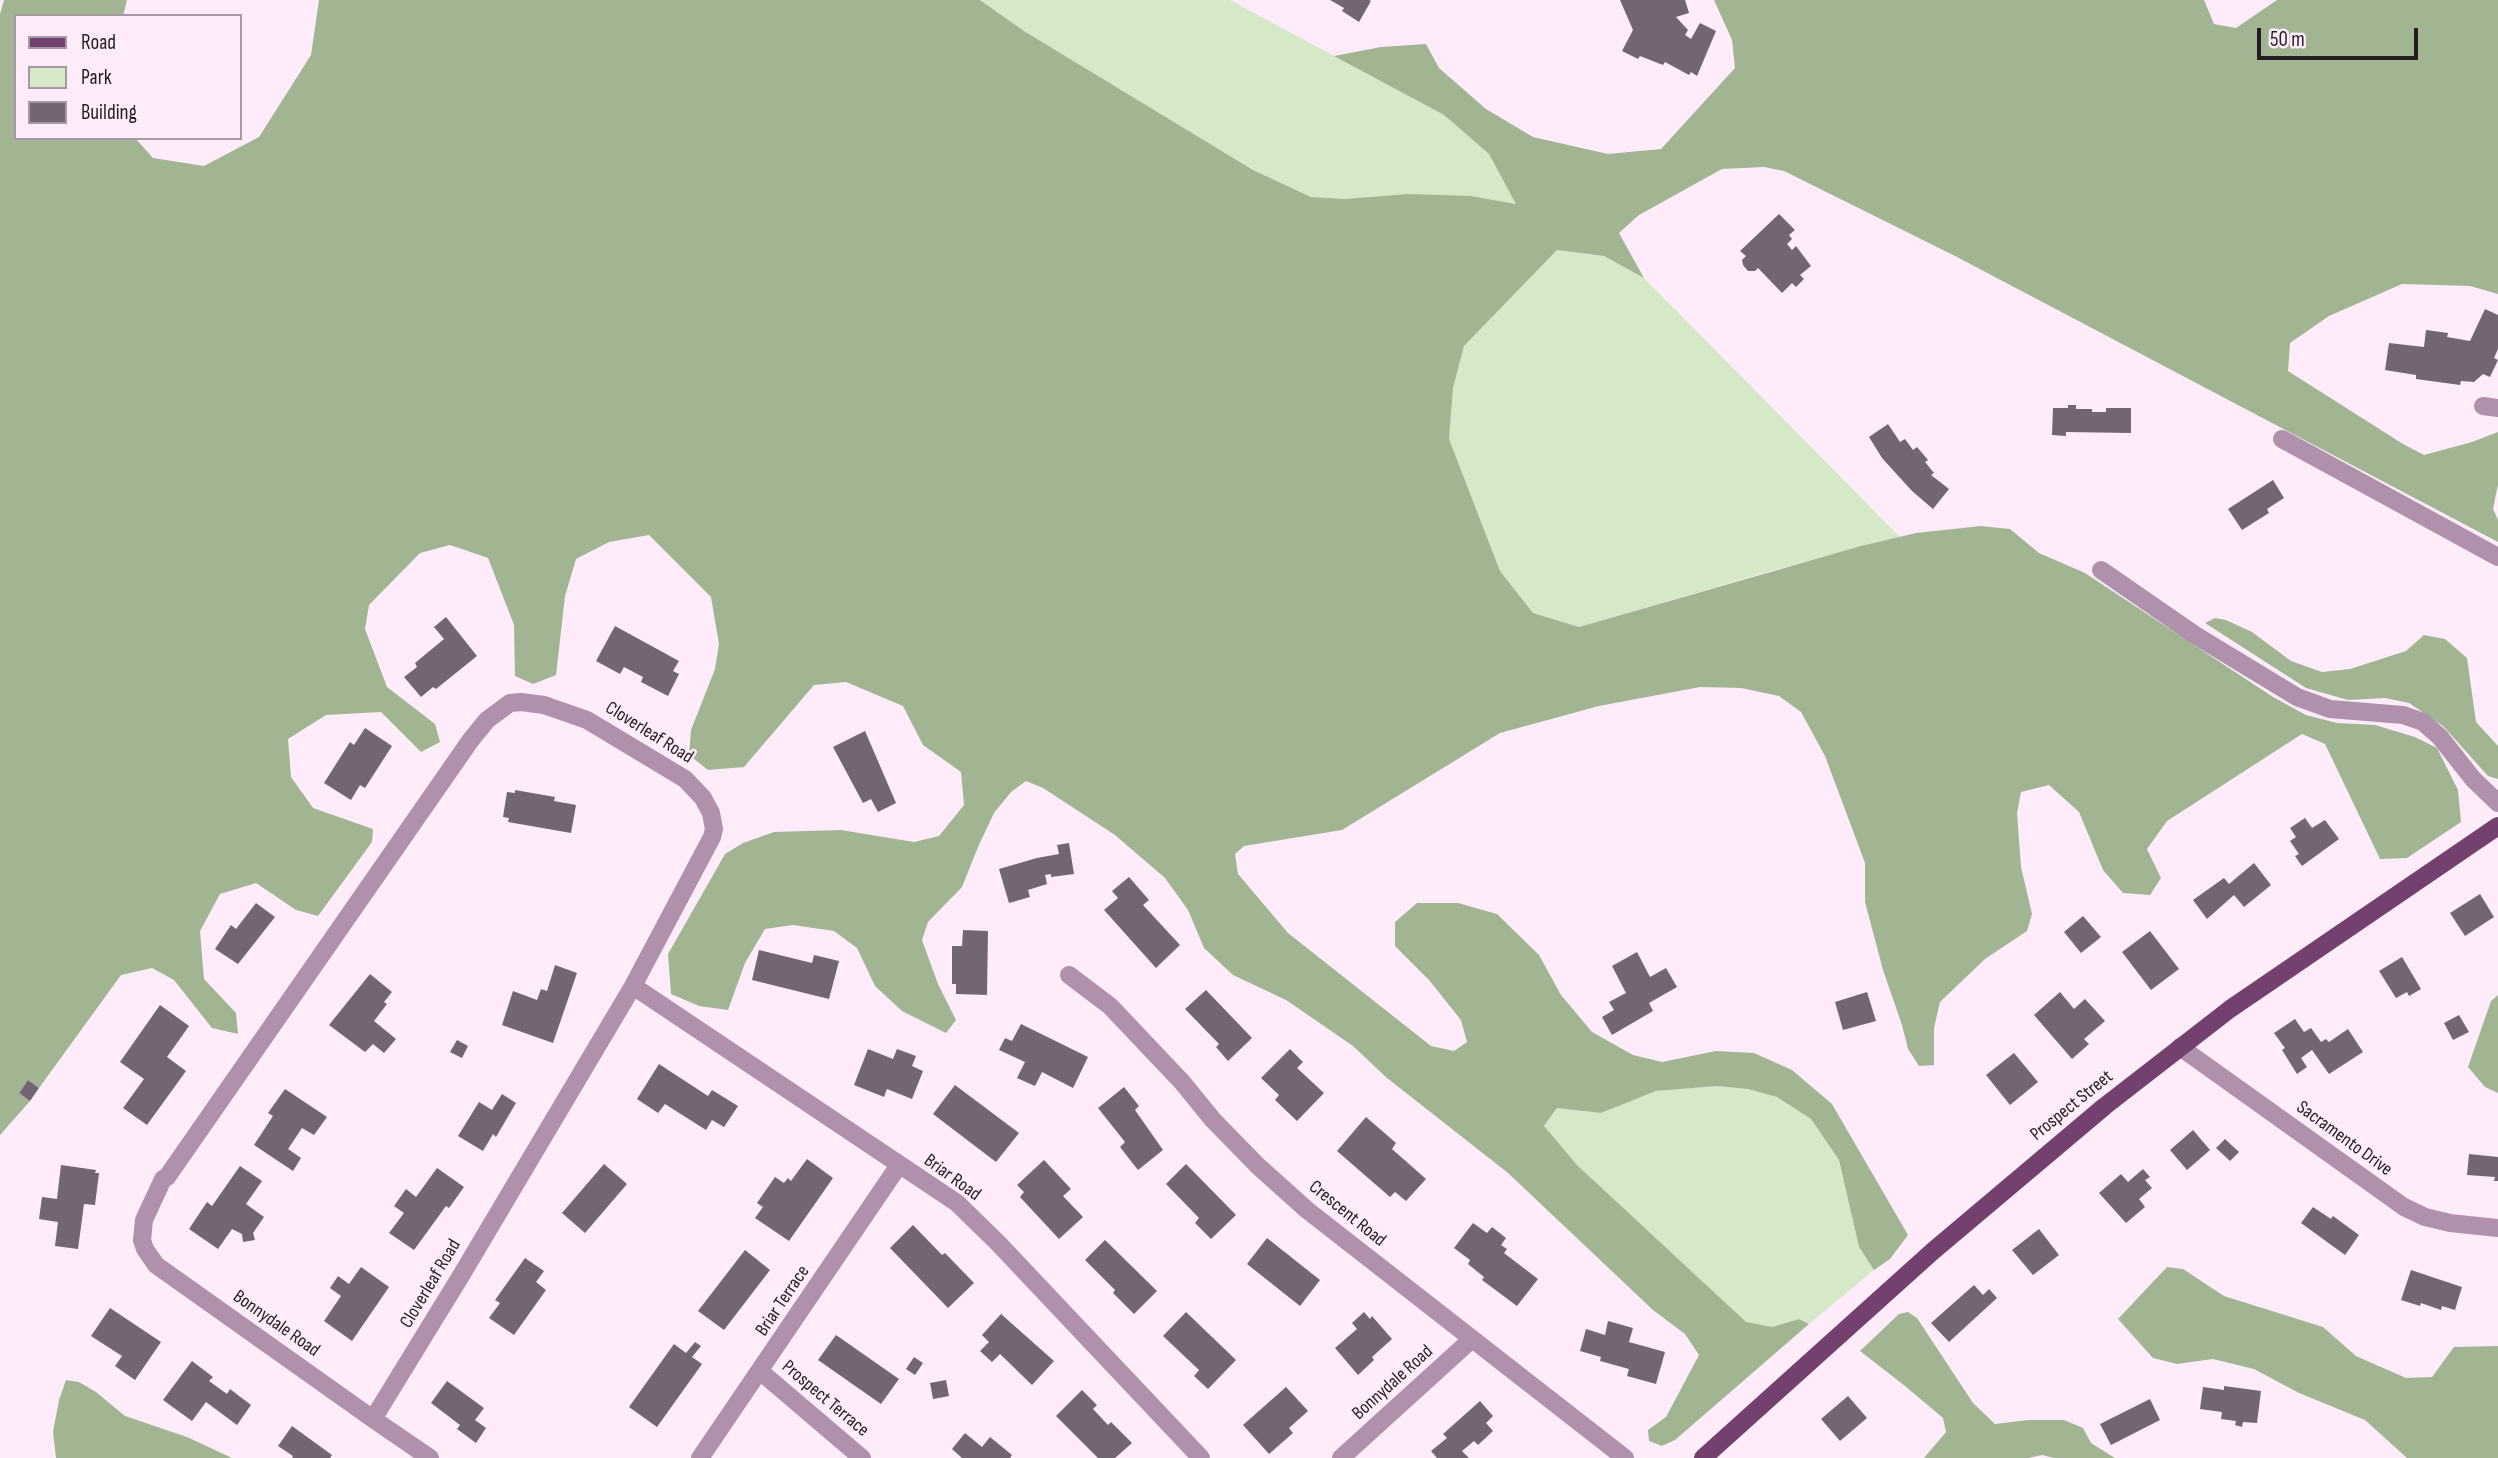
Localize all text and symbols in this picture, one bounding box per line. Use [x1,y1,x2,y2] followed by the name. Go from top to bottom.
[14,14,242,140] legend
[2260,14,2421,58] scale bar
[2270,27,2305,52] text: 50 m
[81,30,116,55] text: Road
[81,65,112,90] text: Park
[81,100,137,125] text: Building
[601,697,697,769] street label: Cloverleaf Road
[2026,1066,2118,1146] street label: Prospect Street
[2292,1097,2396,1181] street label: Sacramento Drive
[919,1150,985,1206] street label: Briar Road
[1304,1176,1390,1252] street label: Crescent Road
[396,1236,466,1332] street label: Cloverleaf Road
[751,1261,815,1341] street label: Briar Terrace
[228,1286,324,1362] street label: Bonnydale Road
[1348,1341,1438,1425] street label: Bonnydale Road
[777,1356,873,1442] street label: Prospect Terrace

